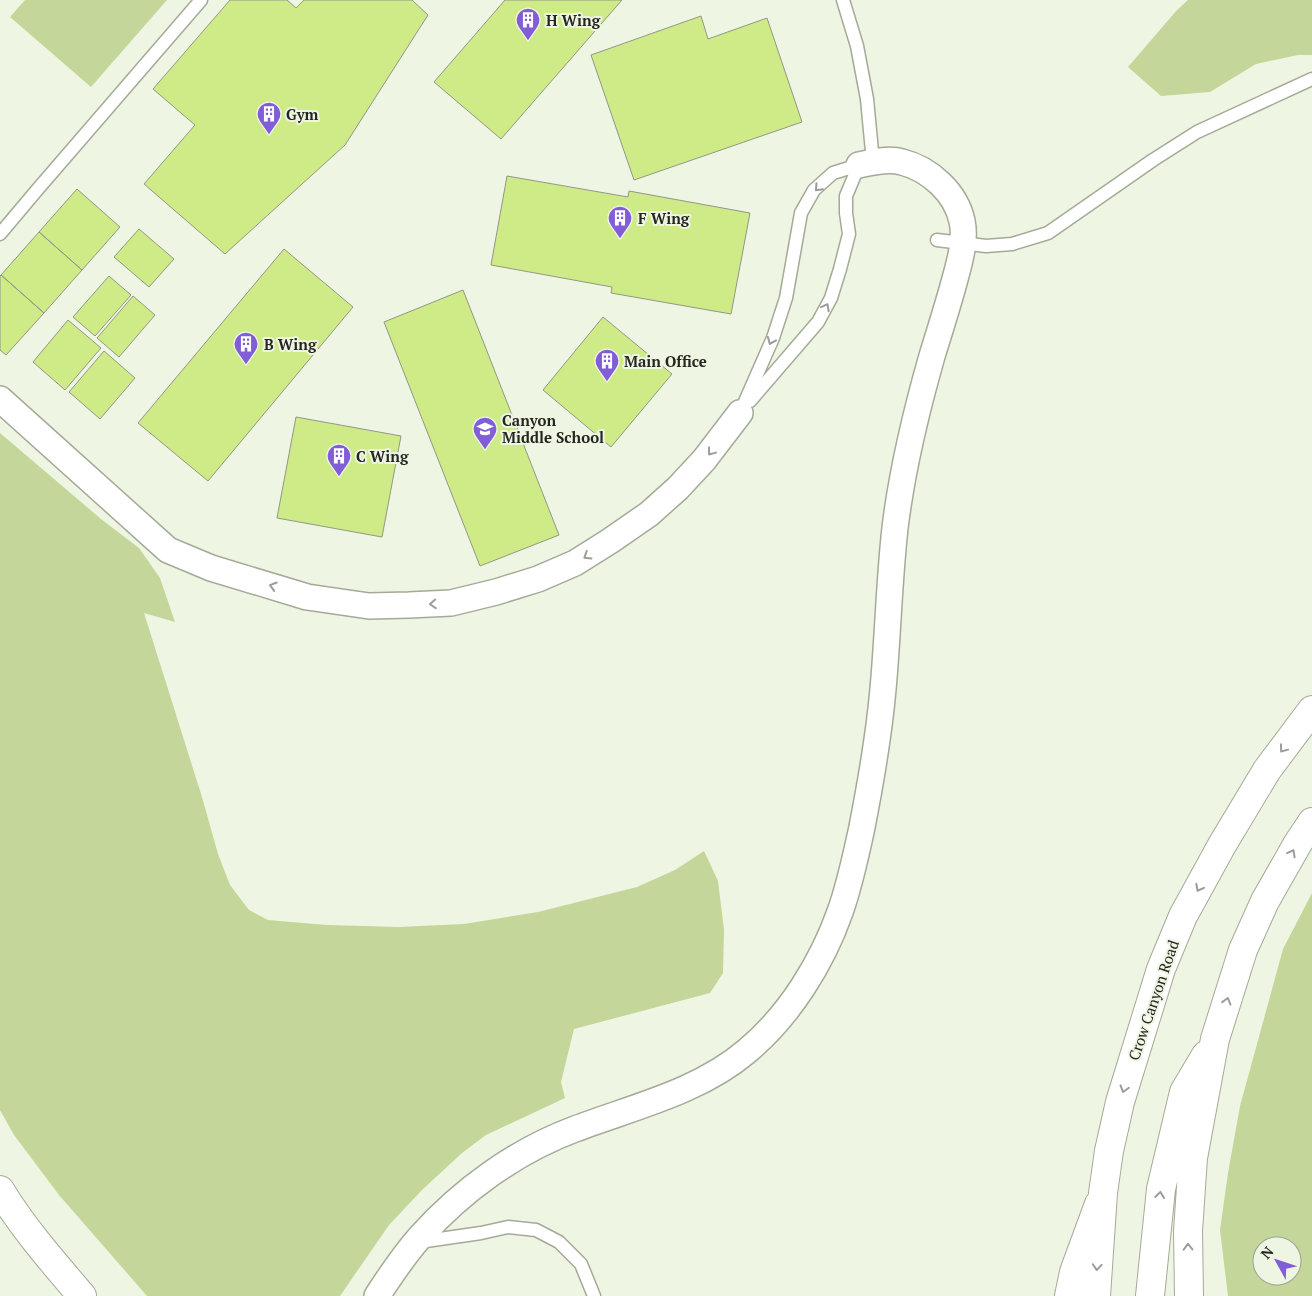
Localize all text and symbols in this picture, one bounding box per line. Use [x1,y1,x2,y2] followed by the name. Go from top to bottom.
[515,7,541,41] building icon: H Wing
[546,10,601,30] place label: H Wing
[256,101,282,135] building icon: Gym
[286,104,319,124] place label: Gym
[815,182,824,191] one-way arrow
[607,205,633,239] building icon: F Wing
[638,208,690,228] place label: F Wing
[820,303,830,312] one-way arrow
[233,331,259,365] building icon: B Wing
[264,334,317,354] place label: B Wing
[767,336,778,345] one-way arrow
[594,348,620,382] building icon: Main Office
[624,351,707,371] place label: Main Office
[502,410,604,447] place label: Canyon Middle School
[472,416,498,450] school or university icon: Canyon Middle School
[326,443,352,477] building icon: C Wing
[356,446,409,466] place label: C Wing
[707,446,716,455] one-way arrow
[584,549,593,559] one-way arrow
[269,582,278,592] one-way arrow
[429,598,437,609] one-way arrow
[1280,743,1288,752] one-way arrow
[1286,849,1296,858] one-way arrow
[1195,883,1205,892] one-way arrow
[1123,937,1183,1063] street label: Crow Canyon Road
[1222,998,1232,1006] one-way arrow
[1119,1085,1130,1093] one-way arrow
[1154,1191,1165,1199] one-way arrow
[1252,1236,1302,1286] north arrow
[1256,1242,1278,1262] text: N
[1183,1243,1193,1251] one-way arrow
[1092,1263,1103,1271] one-way arrow

